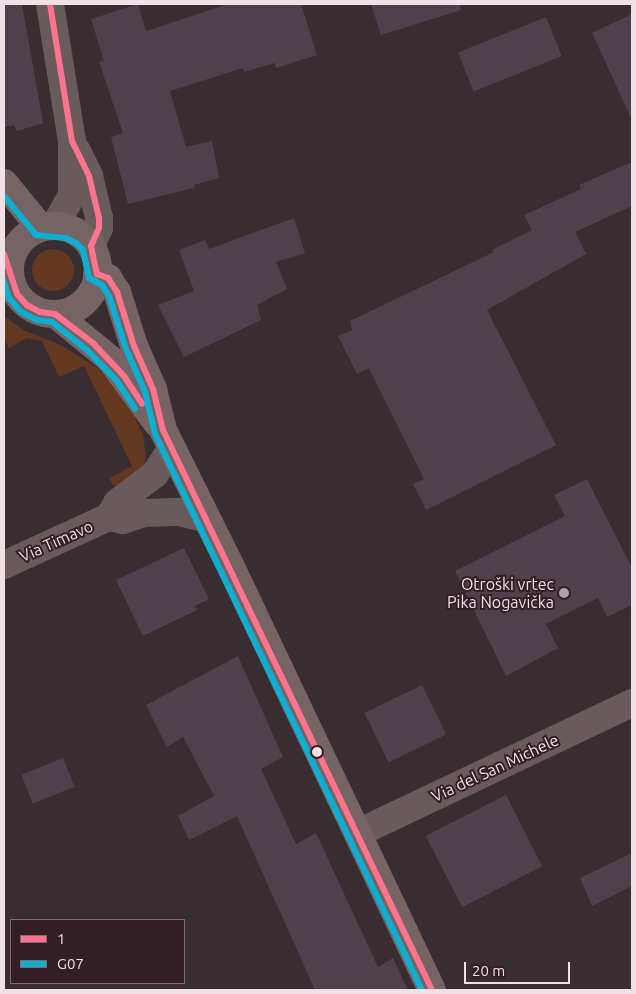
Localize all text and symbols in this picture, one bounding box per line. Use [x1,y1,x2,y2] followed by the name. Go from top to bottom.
[16,516,96,566] street label: Via Timavo
[447,574,554,612] place label: Otroški vrtec Pika Nogavička
[558,587,570,599] marker: Otroški vrtec Pika Nogavička
[428,730,562,806] street label: Via del San Michele
[312,747,322,757] unlabelled marker
[10,919,185,984] legend
[57,930,65,947] text: 1
[466,952,572,984] scale bar
[57,955,84,972] text: G07
[472,962,505,979] text: 20 m

